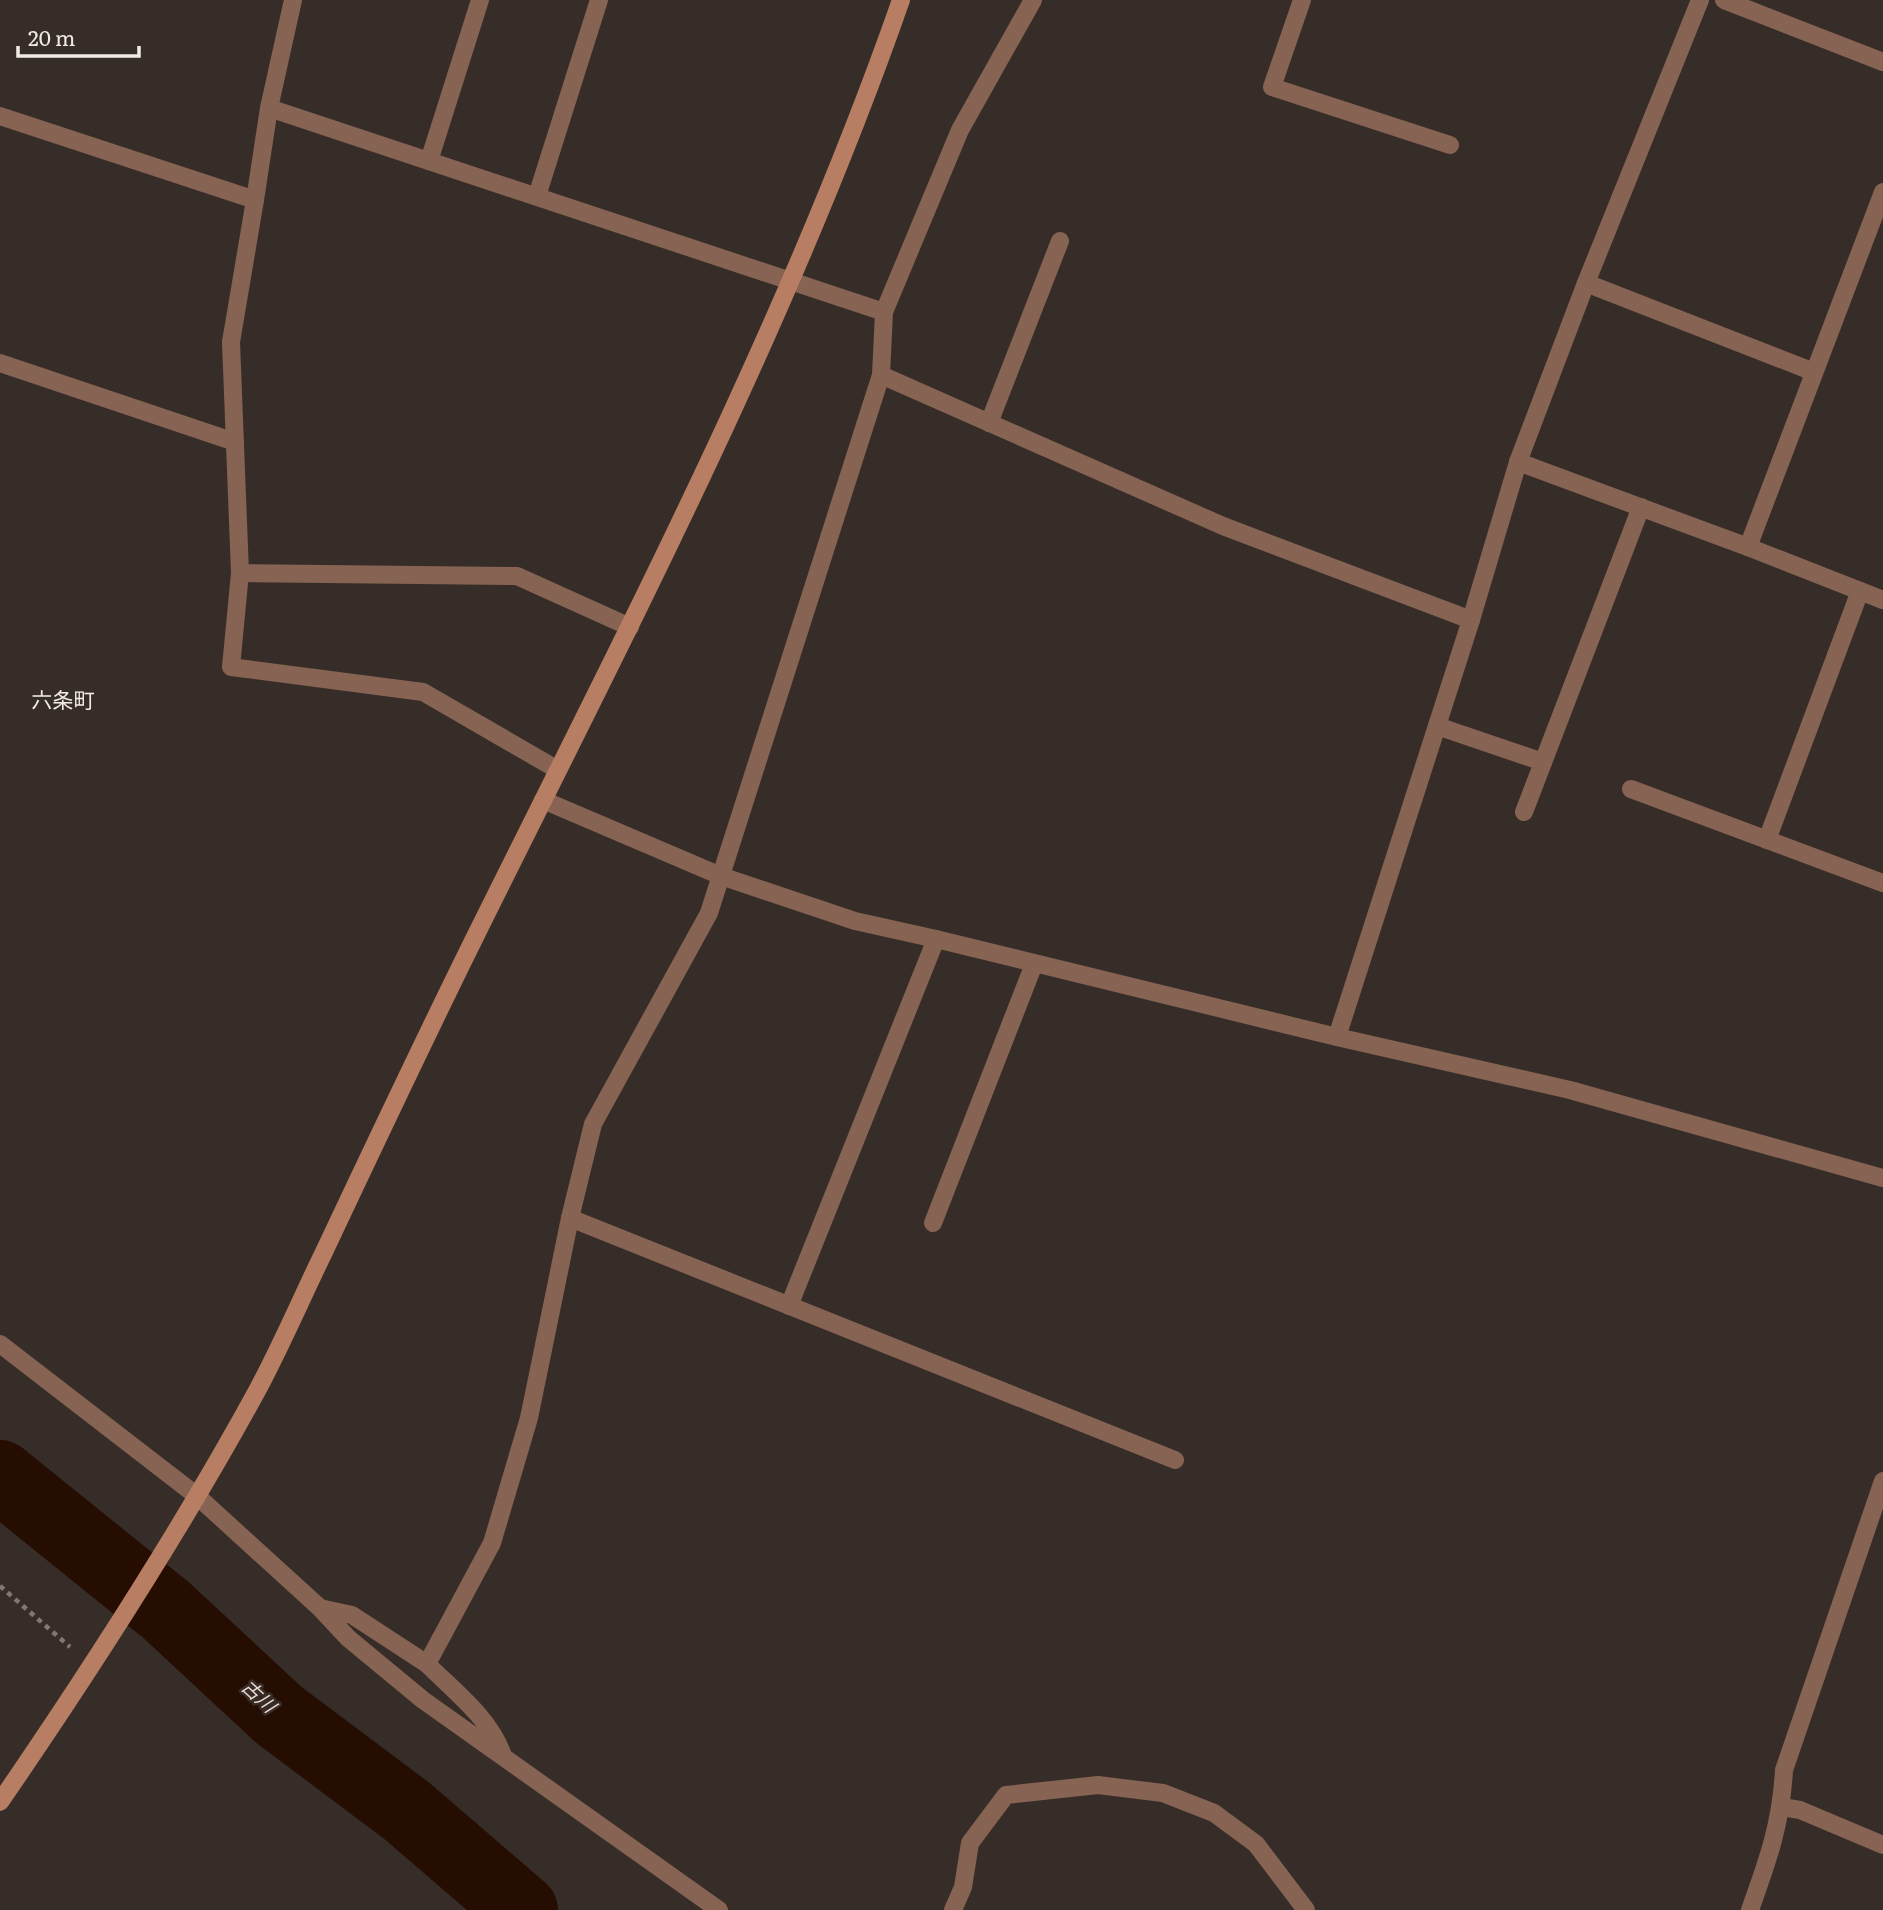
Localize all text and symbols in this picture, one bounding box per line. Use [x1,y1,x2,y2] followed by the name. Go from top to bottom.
[18,14,138,58] scale bar
[28,21,75,52] text: 20 m
[32,683,95,714] district label: 六条町
[236,1672,285,1720] water label: 古川

